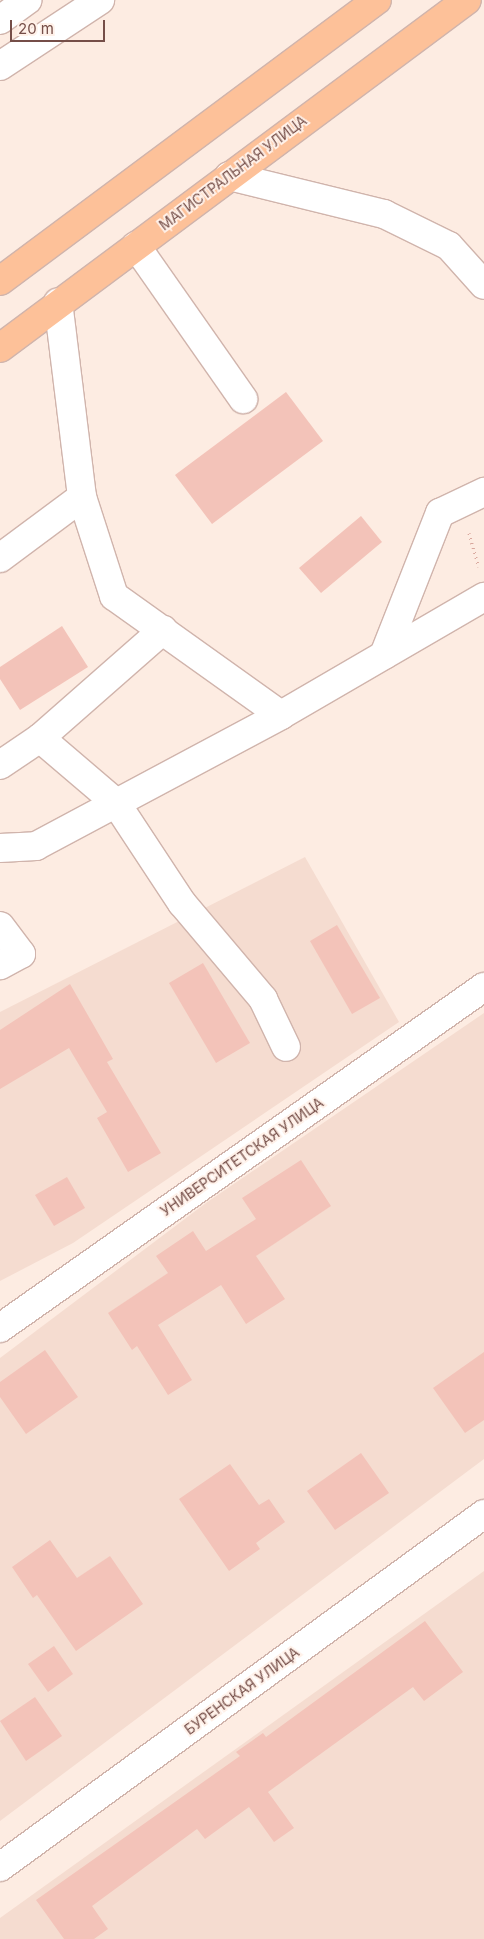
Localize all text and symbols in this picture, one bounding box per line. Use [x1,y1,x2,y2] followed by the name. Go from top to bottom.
[12,10,108,42] scale bar
[18,19,54,38] text: 20 m
[156,112,310,234] street label: МАГИСТРАЛЬНАЯ УЛИЦА
[157,1094,327,1220] street label: УНИВЕРСИТЕТСКАЯ УЛИЦА
[181,1644,303,1738] street label: БУРЕНСКАЯ УЛИЦА

